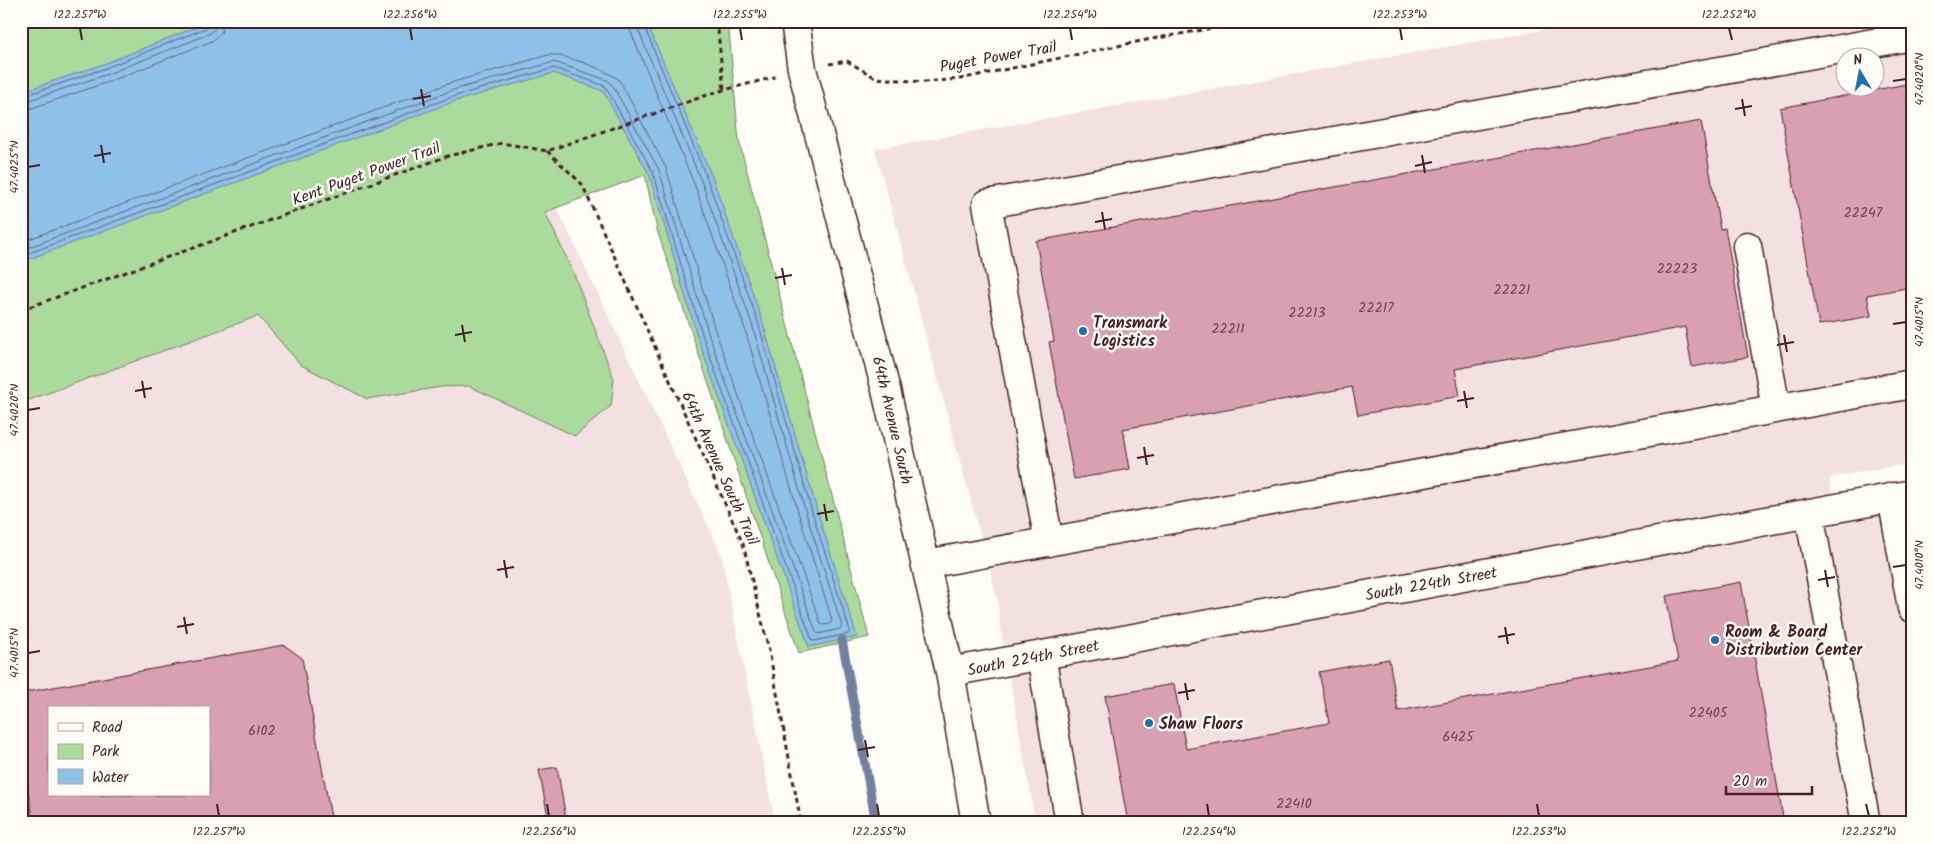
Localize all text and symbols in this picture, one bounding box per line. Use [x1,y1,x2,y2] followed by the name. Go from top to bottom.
[54,5,106,24] text: 122.257°W
[383,5,437,24] text: 122.256°W
[713,5,767,24] text: 122.255°W
[1043,5,1097,24] text: 122.254°W
[1373,5,1427,24] text: 122.253°W
[1702,5,1756,24] text: 122.252°W
[938,35,1059,80] street label: Puget Power Trail
[1836,48,1886,98] north arrow
[1852,49,1864,72] text: N
[1910,53,1929,105] text: 47.4020°N
[289,136,444,213] street label: Kent Puget Power Trail
[5,140,24,194] text: 47.4025°N
[1844,202,1883,224] house number: 22247
[1657,258,1697,280] house number: 22223
[1494,279,1530,301] house number: 22221
[1358,297,1394,319] house number: 22217
[1910,297,1929,347] text: 47.4015°N
[1289,302,1325,324] house number: 22213
[1093,311,1168,354] place label: Transmark Logistics
[1211,318,1245,340] house number: 22211
[1077,325,1089,337] marker: Transmark Logistics
[865,354,918,487] street label: 64th Avenue South
[5,384,24,436] text: 47.4020°N
[674,388,765,550] street label: 64th Avenue South Trail
[1910,540,1929,590] text: 47.4010°N
[1363,560,1500,608] street label: South 224th Street
[1725,620,1864,663] place label: Room & Board Distribution Center
[5,628,24,678] text: 47.4015°N
[965,633,1102,684] street label: South 224th Street
[1709,634,1721,646] marker: Room & Board Distribution Center
[1689,702,1729,724] house number: 22405
[48,706,210,796] legend
[1159,712,1244,737] place label: Shaw Floors
[92,716,123,740] text: Road
[1143,717,1155,729] marker: Shaw Floors
[248,720,276,742] house number: 6102
[1442,726,1475,748] house number: 6425
[92,740,120,764] text: Park
[1726,764,1812,796] scale bar
[92,766,129,790] text: Water
[1733,770,1767,794] text: 20 m
[1276,793,1312,815] house number: 22410
[193,822,245,841] text: 122.257°W
[522,822,576,841] text: 122.256°W
[852,822,906,841] text: 122.255°W
[1182,822,1236,841] text: 122.254°W
[1512,822,1566,841] text: 122.253°W
[1842,822,1896,841] text: 122.252°W

